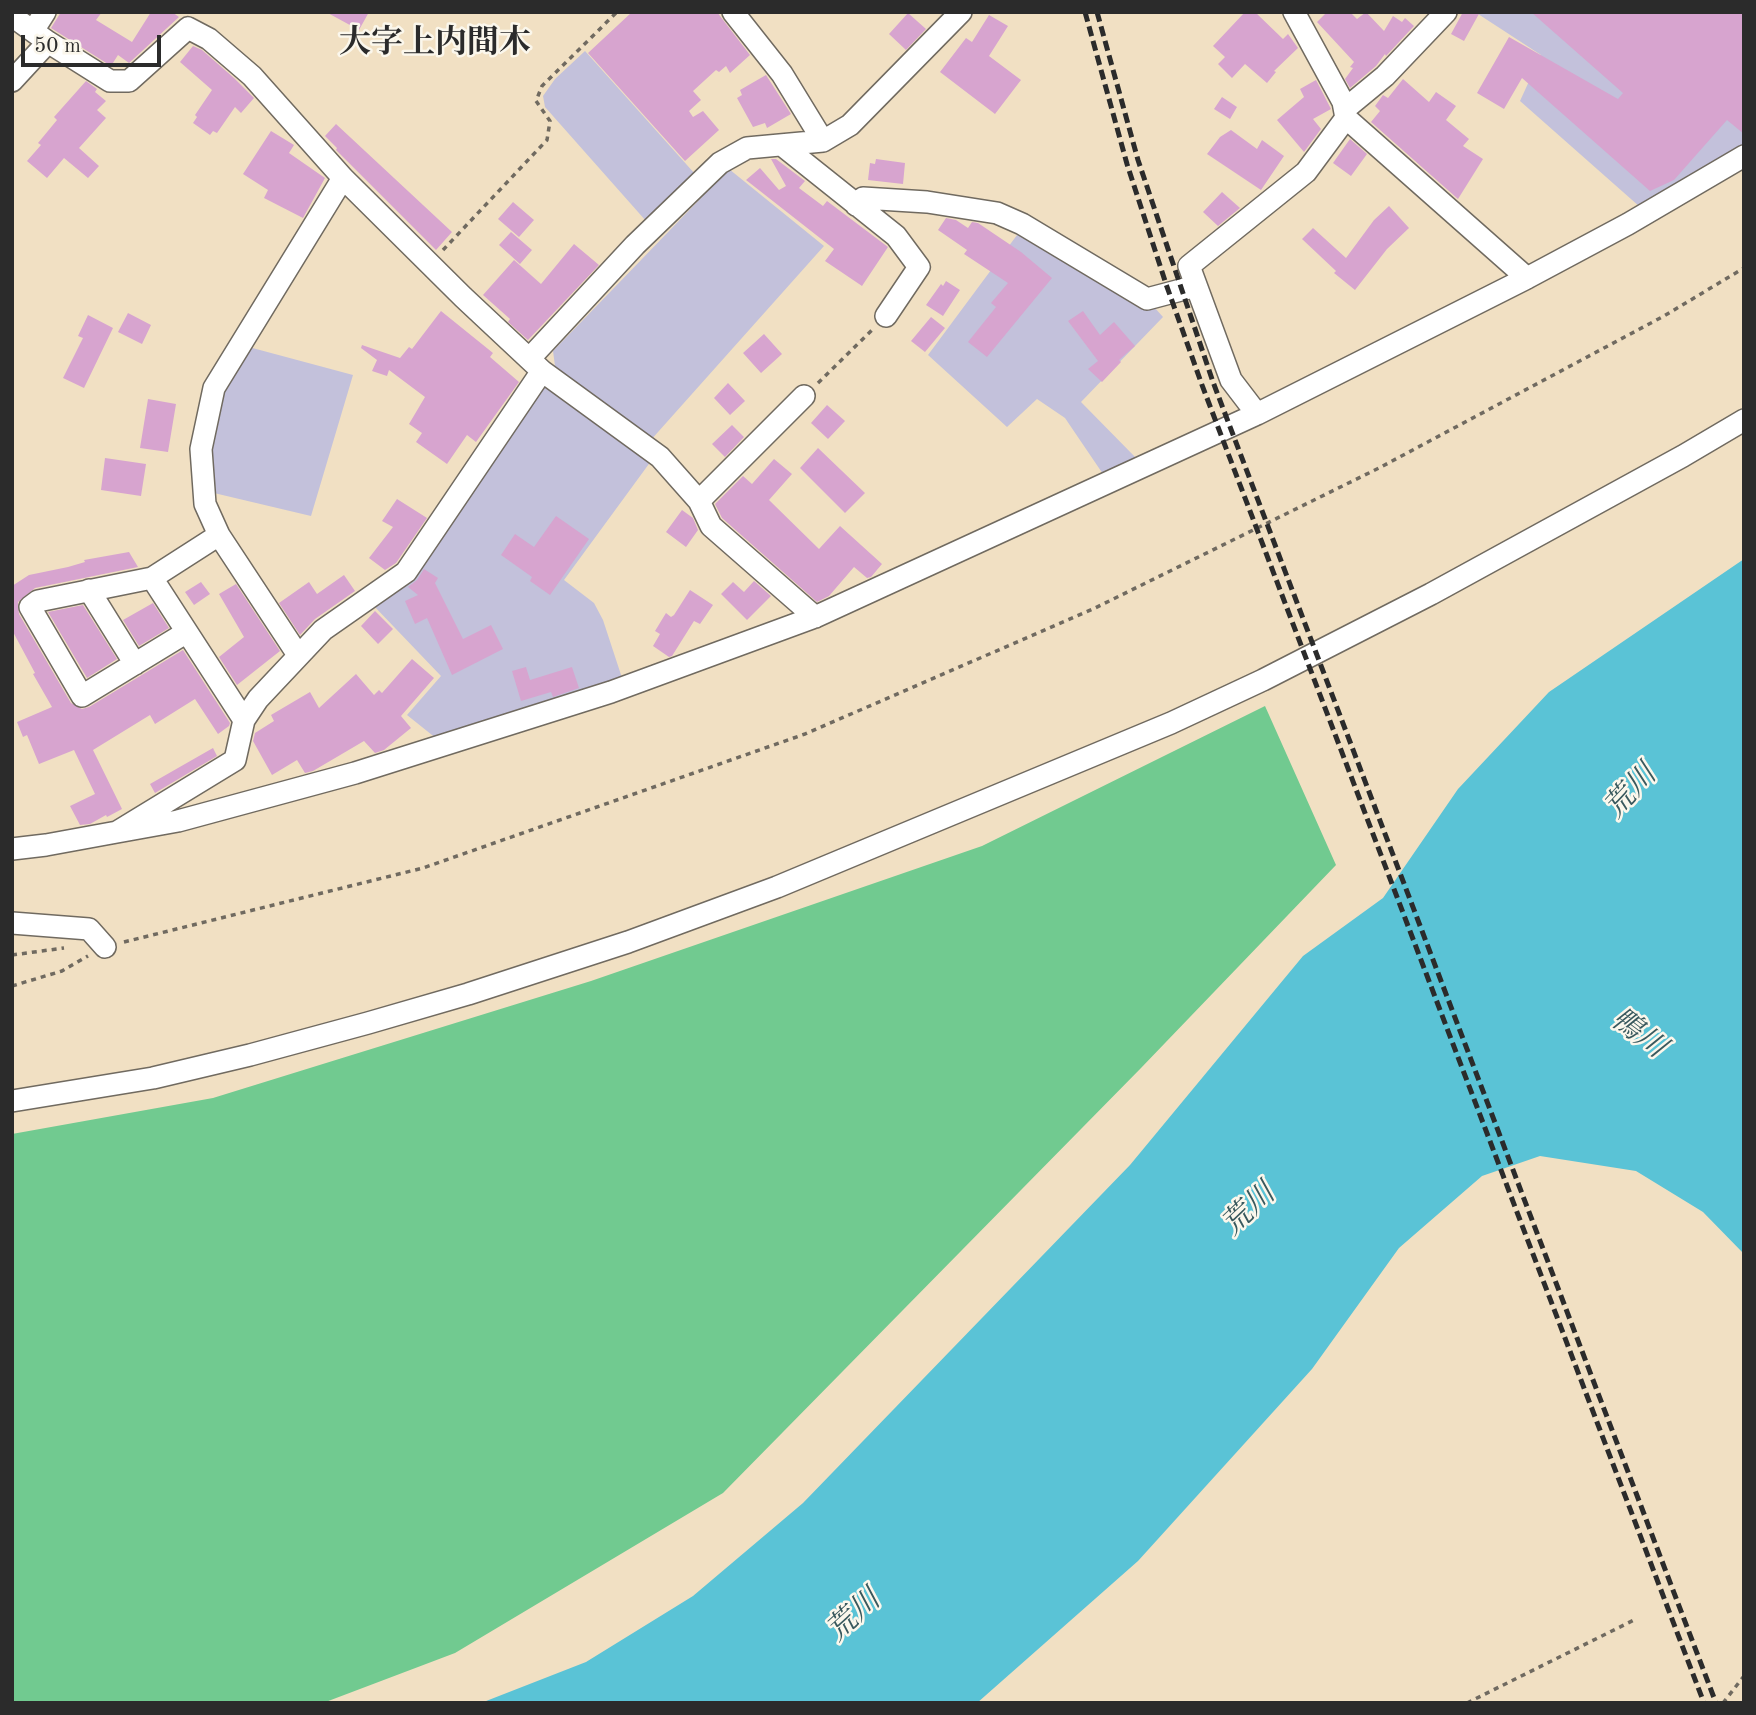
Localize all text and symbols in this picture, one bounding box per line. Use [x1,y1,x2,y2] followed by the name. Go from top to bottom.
[24,21,164,65] scale bar
[339,25,531,63] district label: 大字上内間木
[34,36,81,57] text: 50 m
[1597,758,1665,826] water label: 荒川
[1603,1002,1673,1066] water label: 鴨川
[1215,1176,1283,1244] water label: 荒川
[820,1583,888,1649] water label: 荒川

